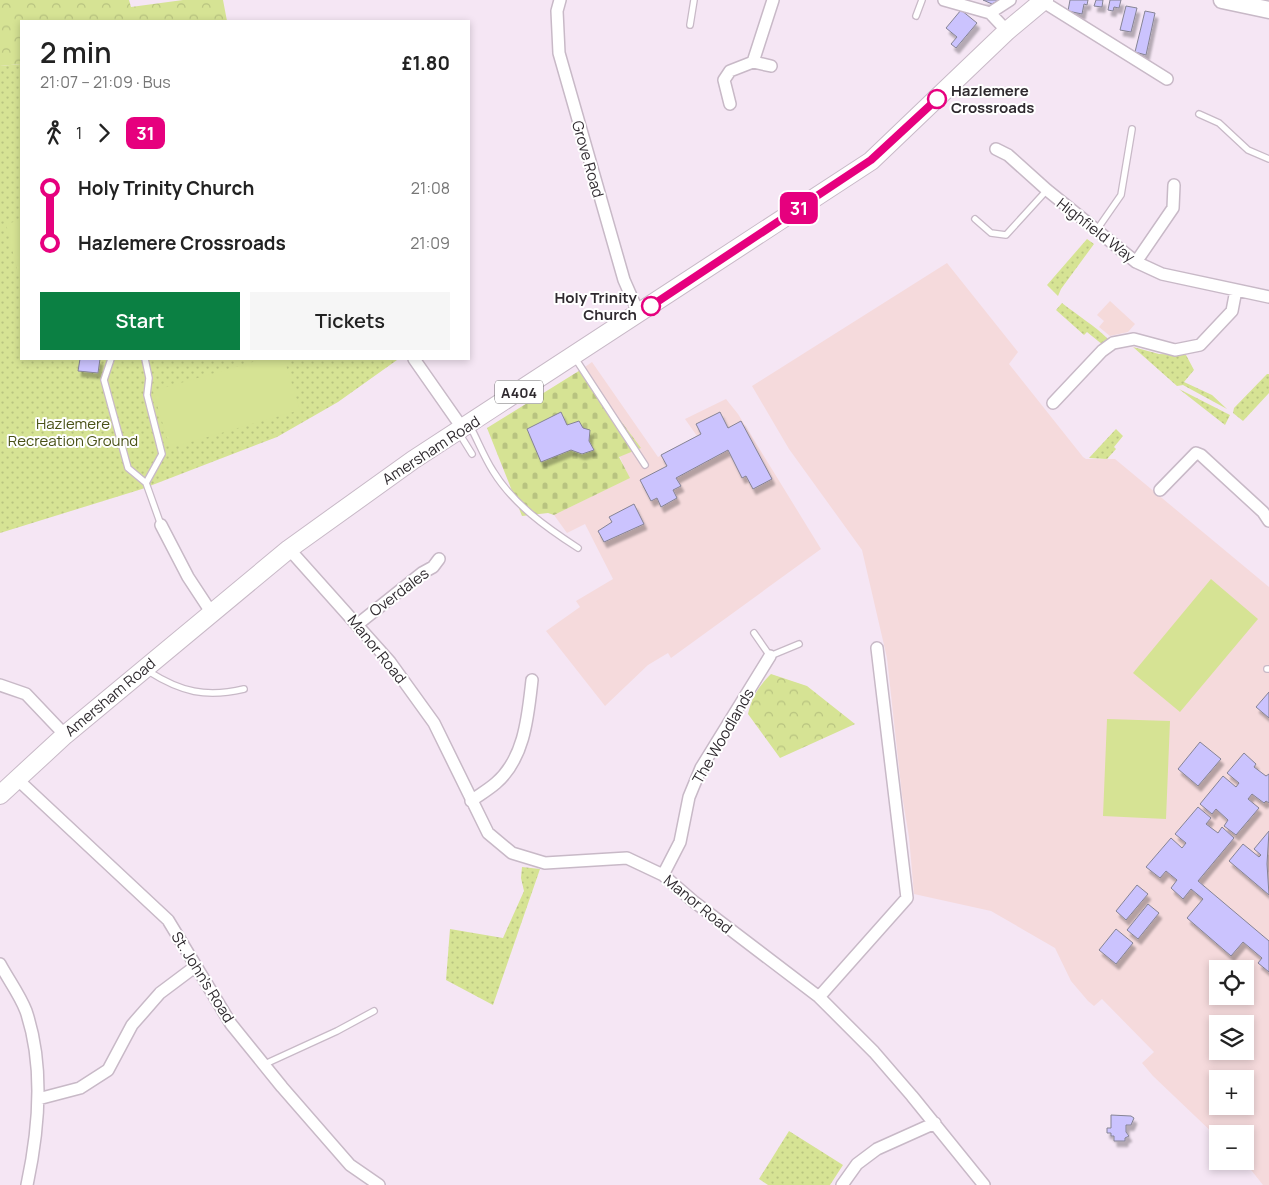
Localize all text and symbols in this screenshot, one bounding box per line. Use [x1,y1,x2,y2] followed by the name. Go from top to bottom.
[40,33,111,71] text: 2 min
[402,50,450,76] text: £1.80
[40,71,171,93] text: 21:07 – 21:09 · Bus
[951,80,1034,118] place label: Hazlemere Crossroads
[927,89,947,109] marker: Hazlemere Crossroads
[567,118,609,200] street label: Grove Road
[40,119,68,147] icon: walk
[90,119,118,147] icon: forward
[136,121,155,145] text: 31
[76,122,82,144] text: 1
[78,175,254,201] text: Holy Trinity Church
[411,177,450,199] text: 21:08
[776,192,822,224] line badge: 31
[1053,193,1140,267] street label: Highfield Way
[790,196,808,220] text: 31
[78,230,286,256] text: Hazlemere Crossroads
[410,232,450,254] text: 21:09
[555,287,638,325] place label: Holy Trinity Church
[40,292,240,350] button: Start
[250,292,450,350] button: Tickets
[641,296,661,316] marker: Holy Trinity Church
[495,381,543,404] road number: A404
[378,411,484,489] street label: Amersham Road
[8,413,138,451] park label: Hazlemere Recreation Ground
[365,563,433,621] street label: Overdales
[343,610,411,688] street label: Manor Road
[60,653,160,741] street label: Amersham Road
[687,684,759,788] street label: The Woodlands
[659,870,737,938] street label: Manor Road
[167,927,239,1027] street label: St. John's Road
[1209,960,1254,1170] map controls
[1209,960,1254,1005] button: locate
[1209,1015,1254,1060] button: layers
[1209,1070,1254,1115] button: +
[1209,1125,1254,1170] button: −

